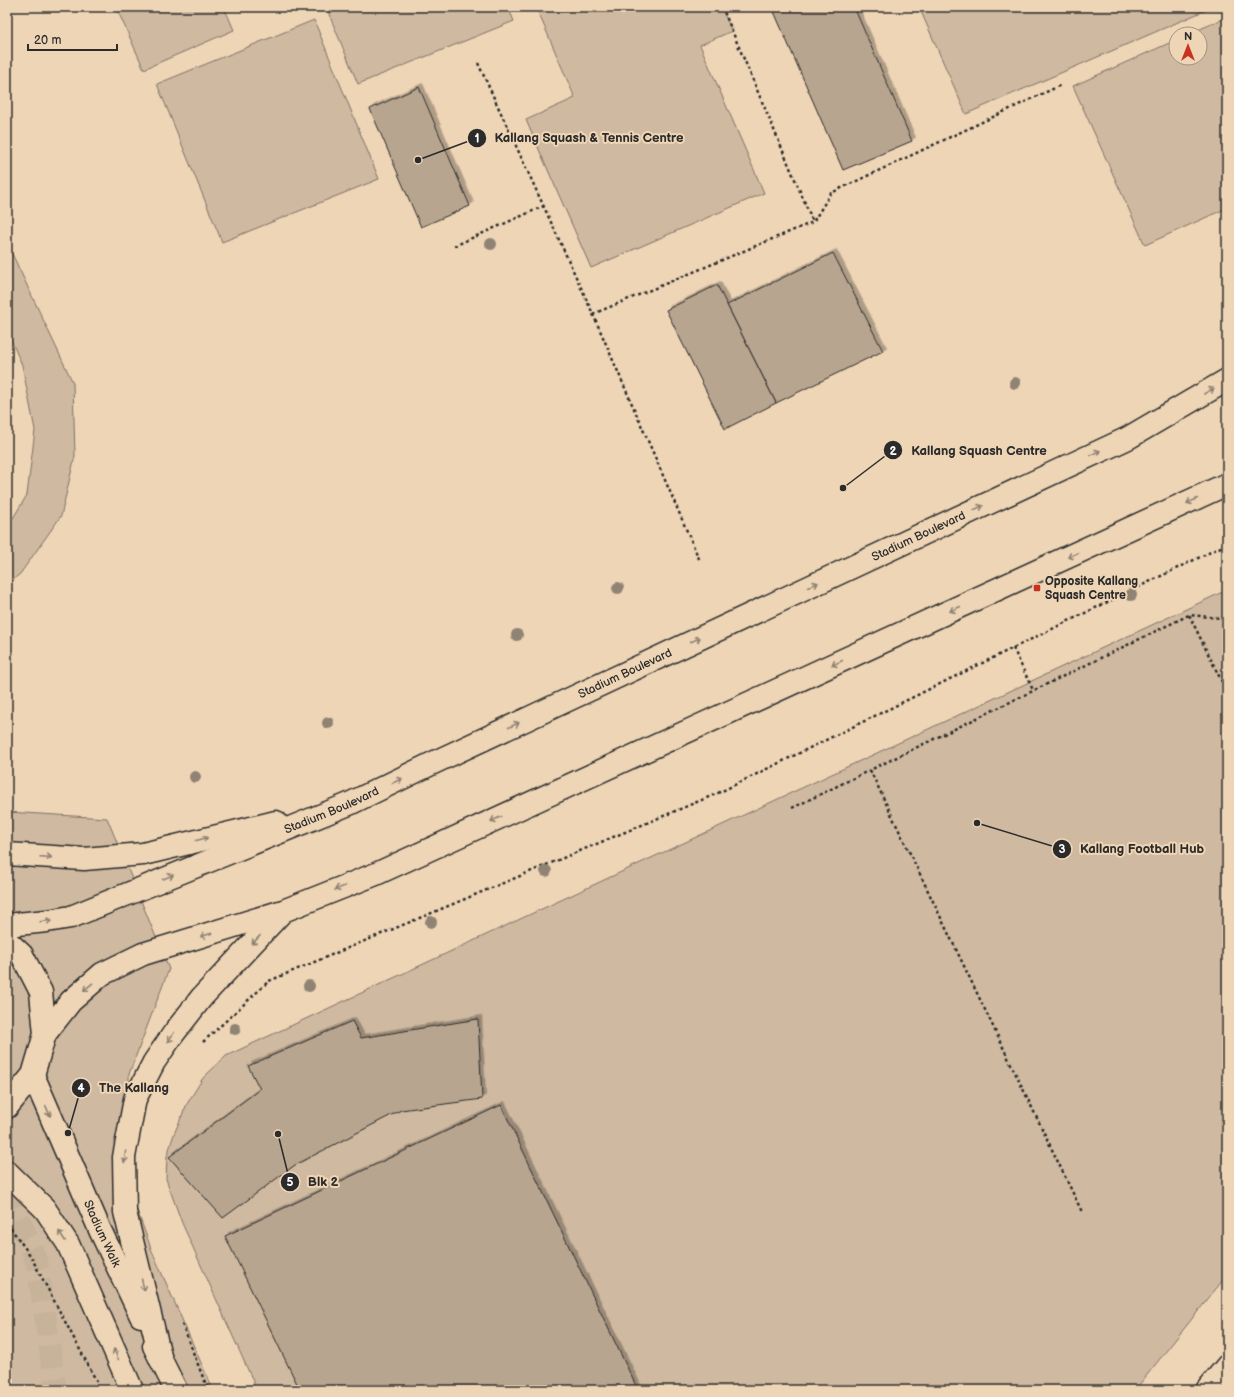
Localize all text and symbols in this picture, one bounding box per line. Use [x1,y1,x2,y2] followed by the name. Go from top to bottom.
[28,26,117,52] scale bar
[1168,26,1208,66] north arrow
[1184,30,1192,43] text: N
[34,33,61,48] text: 20 m
[467,125,692,150] callout: Kallang Squash & Tennis Centre
[495,130,684,146] text: Kallang Squash & Tennis Centre
[474,131,480,146] text: 1
[1203,386,1215,394] one-way arrow
[883,438,1055,463] callout: Kallang Squash Centre
[911,443,1047,459] text: Kallang Squash Centre
[889,444,897,459] text: 2
[1089,449,1101,456] one-way arrow
[1186,497,1198,505] one-way arrow
[971,504,983,511] one-way arrow
[869,508,968,564] street label: Stadium Boulevard
[1068,552,1080,559] one-way arrow
[1045,574,1138,603] place label: Opposite Kallang Squash Centre
[807,581,819,588] one-way arrow
[1032,583,1042,593] marker: Opposite Kallang Squash Centre
[950,606,962,613] one-way arrow
[689,636,701,643] one-way arrow
[576,645,674,702] street label: Stadium Boulevard
[831,660,843,667] one-way arrow
[508,721,520,728] one-way arrow
[390,777,402,784] one-way arrow
[282,783,381,837] street label: Stadium Boulevard
[490,816,502,823] one-way arrow
[195,835,208,843] one-way arrow
[1052,836,1212,861] callout: Kallang Football Hub
[1080,841,1204,857] text: Kallang Football Hub
[1058,842,1066,857] text: 3
[39,853,52,860] one-way arrow
[161,873,173,881] one-way arrow
[335,885,347,893] one-way arrow
[39,917,52,925] one-way arrow
[199,932,212,939] one-way arrow
[251,935,261,945] one-way arrow
[82,982,93,991] one-way arrow
[167,1032,175,1043] one-way arrow
[71,1075,177,1100] callout: The Kallang
[99,1080,169,1096] text: The Kallang
[77,1081,85,1096] text: 4
[45,1104,52,1116] one-way arrow
[121,1150,129,1163] one-way arrow
[280,1169,346,1194] callout: Blk 2
[308,1174,338,1190] text: Blk 2
[287,1175,294,1190] text: 5
[80,1198,124,1270] street label: Stadium Walk
[58,1230,66,1242] one-way arrow
[139,1278,147,1291] one-way arrow
[112,1349,119,1361] one-way arrow

